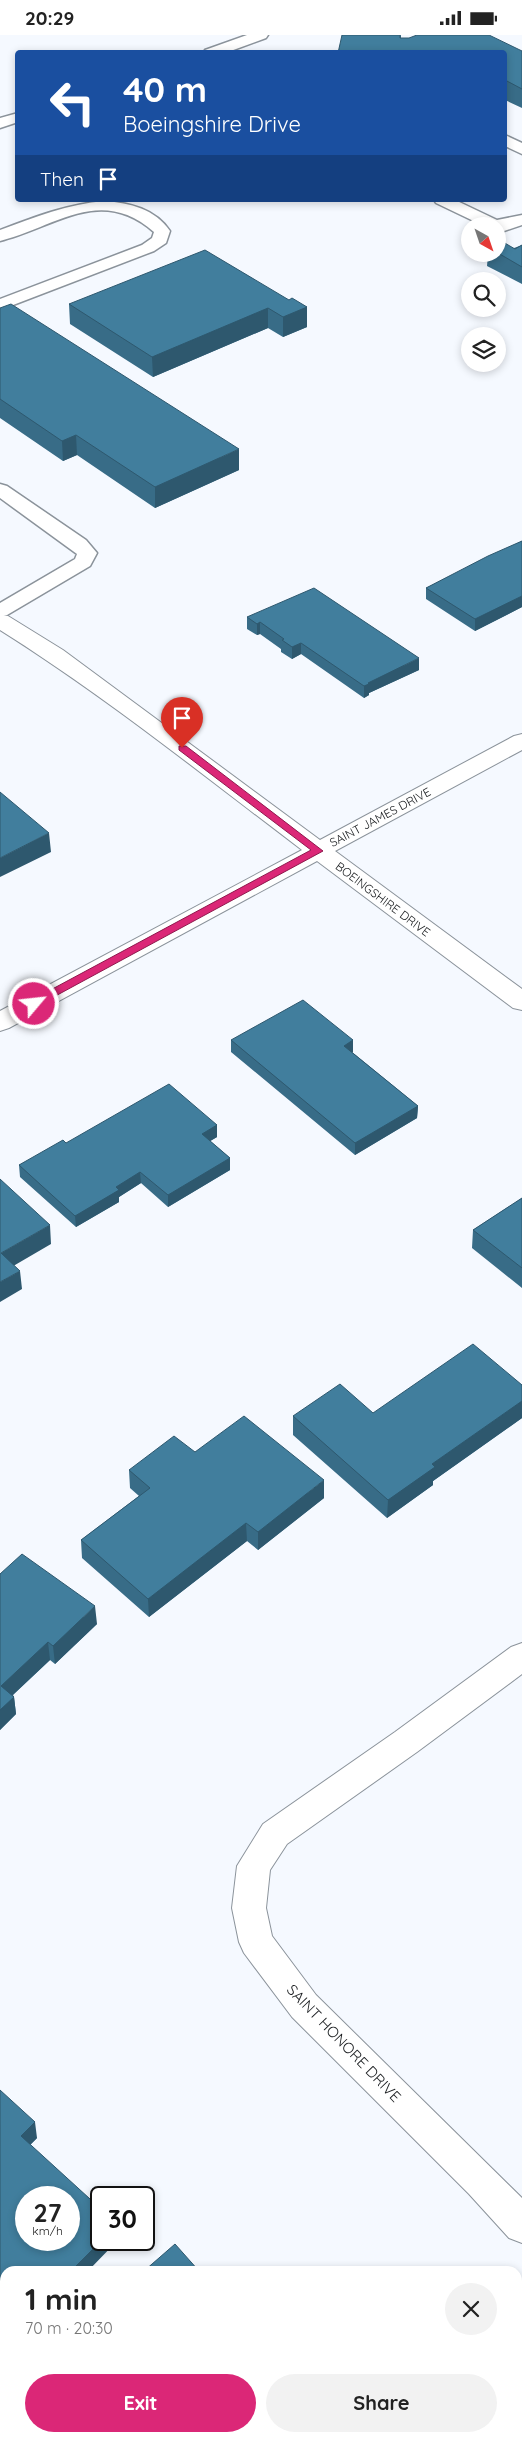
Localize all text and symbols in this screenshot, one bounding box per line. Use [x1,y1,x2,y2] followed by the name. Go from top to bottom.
[25,6,74,30] text: 20:29
[123,67,207,111] text: 40 m
[40,70,105,135] icon: left
[123,110,301,138] text: Boeingshire Drive
[94,165,122,193] icon: arrive
[40,167,84,191] text: Then
[461,217,506,263] north arrow
[461,217,506,372] map controls
[461,272,506,317] button: search
[461,327,506,372] button: layers
[161,697,203,748] pin
[168,704,196,732] icon: arrive
[327,784,433,850] street label: SAINT JAMES DRIVE
[333,858,434,940] street label: BOEINGSHIRE DRIVE
[7,977,59,1029] position arrow
[283,1980,405,2106] street label: SAINT HONORE DRIVE
[90,2186,155,2251] speed limit sign: 30
[34,2197,61,2228] text: 27
[32,2223,63,2238] text: km/h
[25,2280,98,2318] text: 1 min
[445,2283,497,2335] button: close
[25,2318,113,2338] text: 70 m · 20:30
[25,2374,256,2432] button: Exit
[266,2374,497,2432] button: Share

